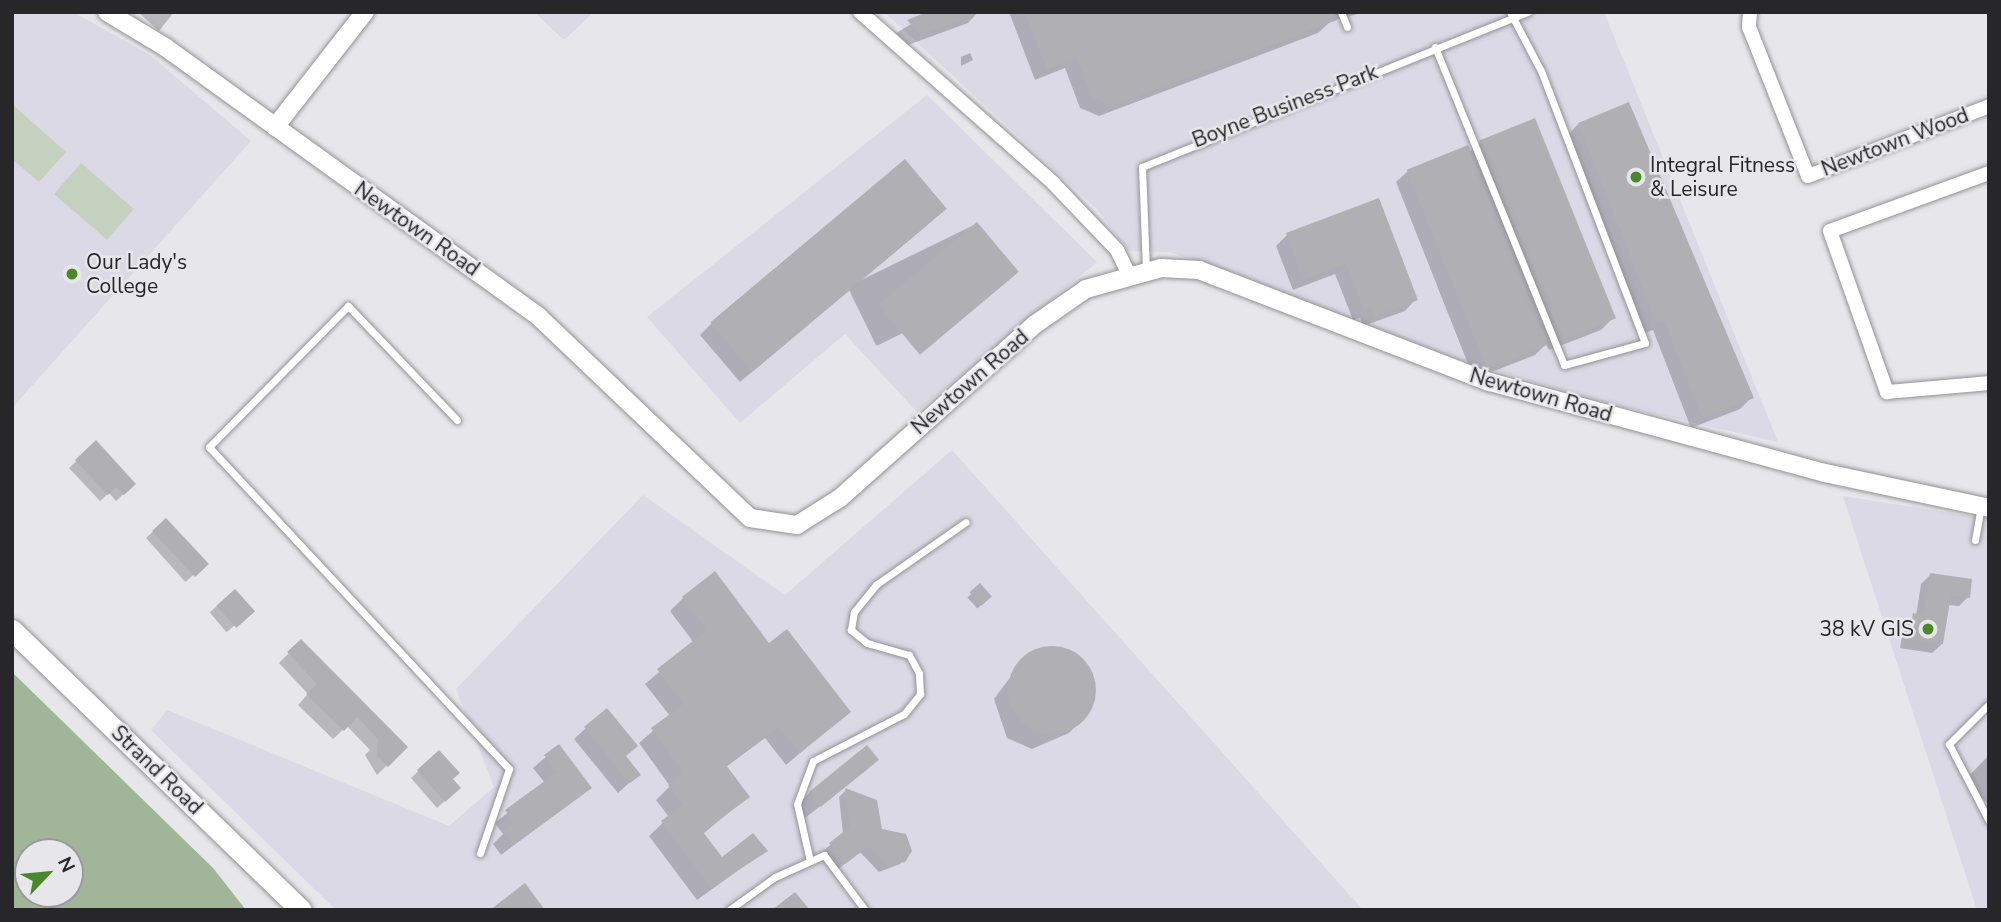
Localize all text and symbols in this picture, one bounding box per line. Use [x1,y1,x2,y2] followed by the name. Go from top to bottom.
[1189,59,1381,153] street label: Boyne Business Park
[1818,102,1972,182] street label: Newtown Wood
[1650,152,1795,202] place label: Integral Fitness & Leisure
[1628,169,1644,185] marker: Integral Fitness & Leisure
[350,177,484,281] street label: Newtown Road
[86,249,187,299] place label: Our Lady's College
[64,266,80,282] marker: Our Lady's College
[906,324,1034,440] street label: Newtown Road
[1467,363,1615,427] street label: Newtown Road
[1820,616,1914,642] place label: 38 kV GIS
[1920,621,1936,637] marker: 38 kV GIS
[106,720,208,820] street label: Strand Road
[14,838,84,908] north arrow
[51,853,81,877] text: N

